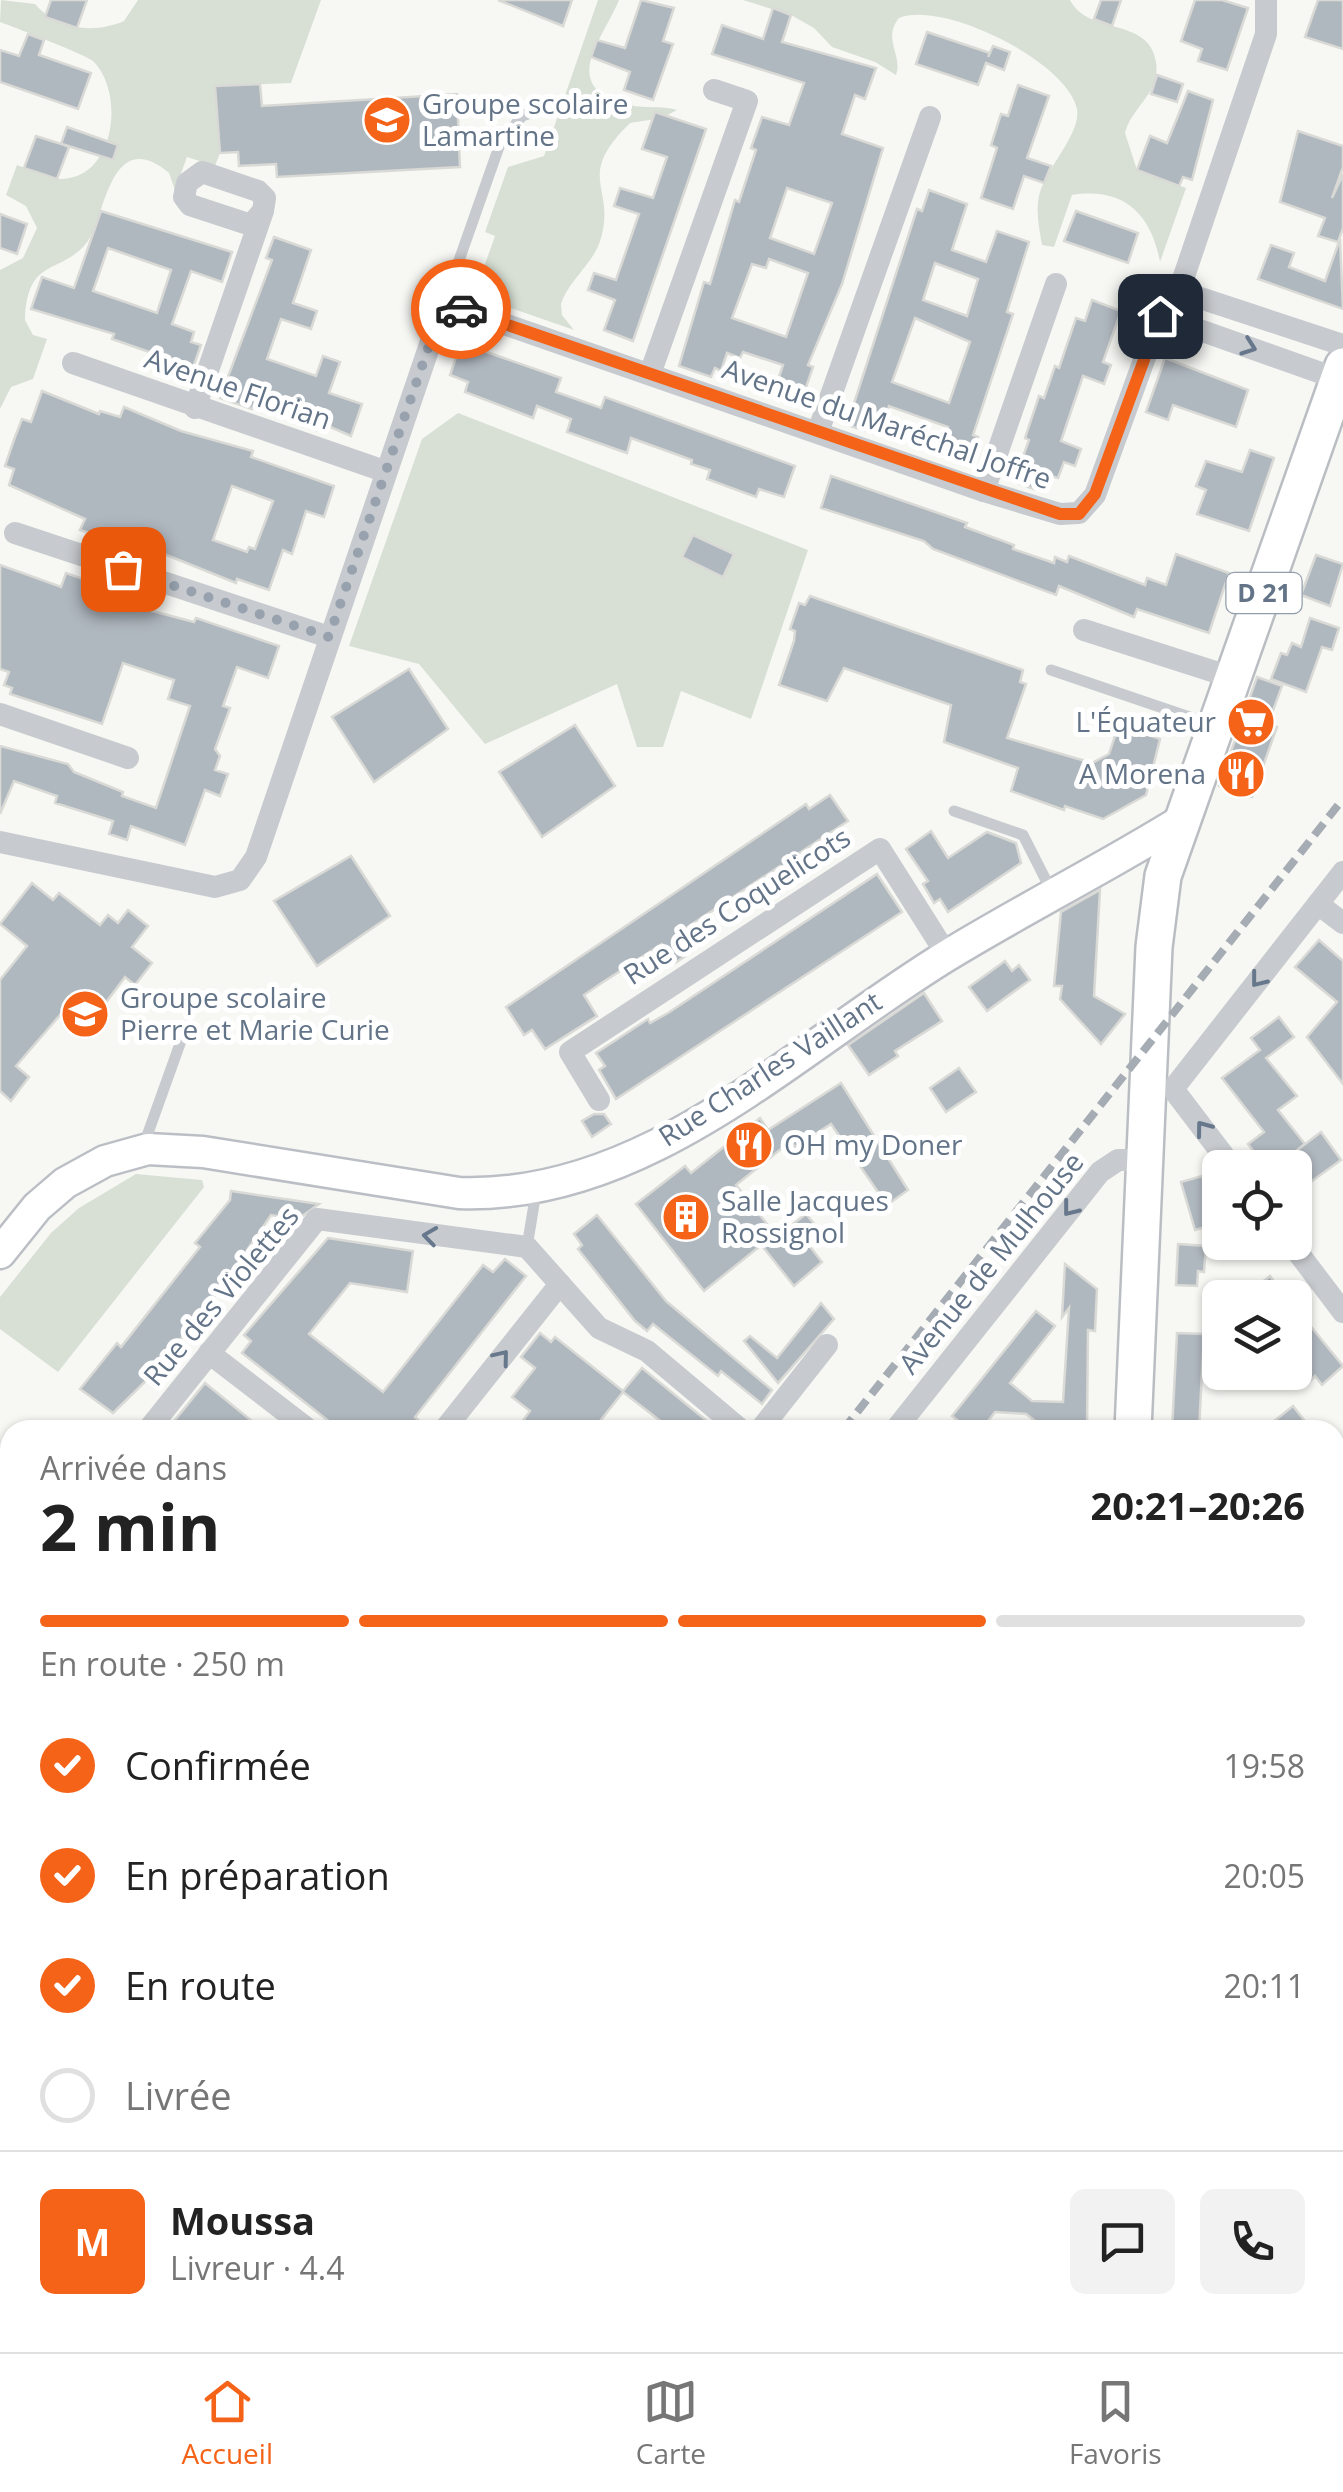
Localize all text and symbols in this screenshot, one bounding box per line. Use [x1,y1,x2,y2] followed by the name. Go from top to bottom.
[422,84,628,154] place label: Groupe scolaire Lamartine
[361,94,413,146] school or university icon: Groupe scolaire Lamartine
[411,259,511,359] courier
[1118,274,1203,359] pin
[434,282,489,337] icon: car
[1133,289,1188,344] icon: home
[1240,336,1257,356] one-way arrow
[140,338,336,438] street label: Avenue Florian
[718,349,1057,497] street label: Avenue du Maréchal Joffre
[81,527,166,612] pin
[96,542,151,597] icon: bag
[1226,573,1302,613] road number: D 21
[1225,696,1277,748] supermarket icon: L'Équateur
[1076,702,1217,740] place label: L'Équateur
[1215,748,1267,800] restaurant icon: A Morena
[1079,754,1206,792] place label: A Morena
[616,818,857,993] street label: Rue des Coquelicots
[1252,969,1270,987] one-way arrow
[120,978,390,1048] place label: Groupe scolaire Pierre et Marie Curie
[651,982,888,1155] street label: Rue Charles Vaillant
[59,988,111,1040] school or university icon: Groupe scolaire Pierre et Marie Curie
[723,1119,775,1171] restaurant icon: OH my Doner
[1198,1121,1215,1139] one-way arrow
[784,1125,963,1163] place label: OH my Doner
[889,1144,1091,1381] street label: Avenue de Mulhouse
[1202,1150,1312,1390] map controls
[1202,1150,1312,1260] button: locate
[721,1181,889,1251] place label: Salle Jacques Rossignol
[660,1191,712,1243] building icon: Salle Jacques Rossignol
[134,1198,307,1393] street label: Rue des Violettes
[1064,1198,1082,1216] one-way arrow
[422,1226,438,1247] one-way arrow
[1202,1280,1312,1390] button: layers
[490,1351,508,1369] one-way arrow
[40,1446,227,1489] text: Arrivée dans
[1091,1479,1305,1531] text: 20:21–20:26
[40,1482,220,1570] text: 2 min
[40,1642,285,1685] text: En route · 250 m
[40,1738,95,1793] icon: check
[125,1739,311,1791] text: Confirmée
[1223,1744,1305,1787] text: 19:58
[40,1848,95,1903] icon: check
[125,1849,390,1901] text: En préparation
[1223,1854,1305,1897] text: 20:05
[40,1958,95,2013] icon: check
[125,1959,276,2011] text: En route
[1223,1964,1305,2007] text: 20:11
[125,2069,232,2121] text: Livrée
[1070,2189,1175,2294] button: chat
[1200,2189,1305,2294] button: phone
[170,2194,315,2246] text: Moussa
[75,2215,110,2267] text: M
[170,2246,345,2289] text: Livreur · 4.4
[181,2374,273,2472] tab: Accueil
[636,2374,706,2472] tab: Carte
[1069,2374,1162,2472] tab: Favoris

